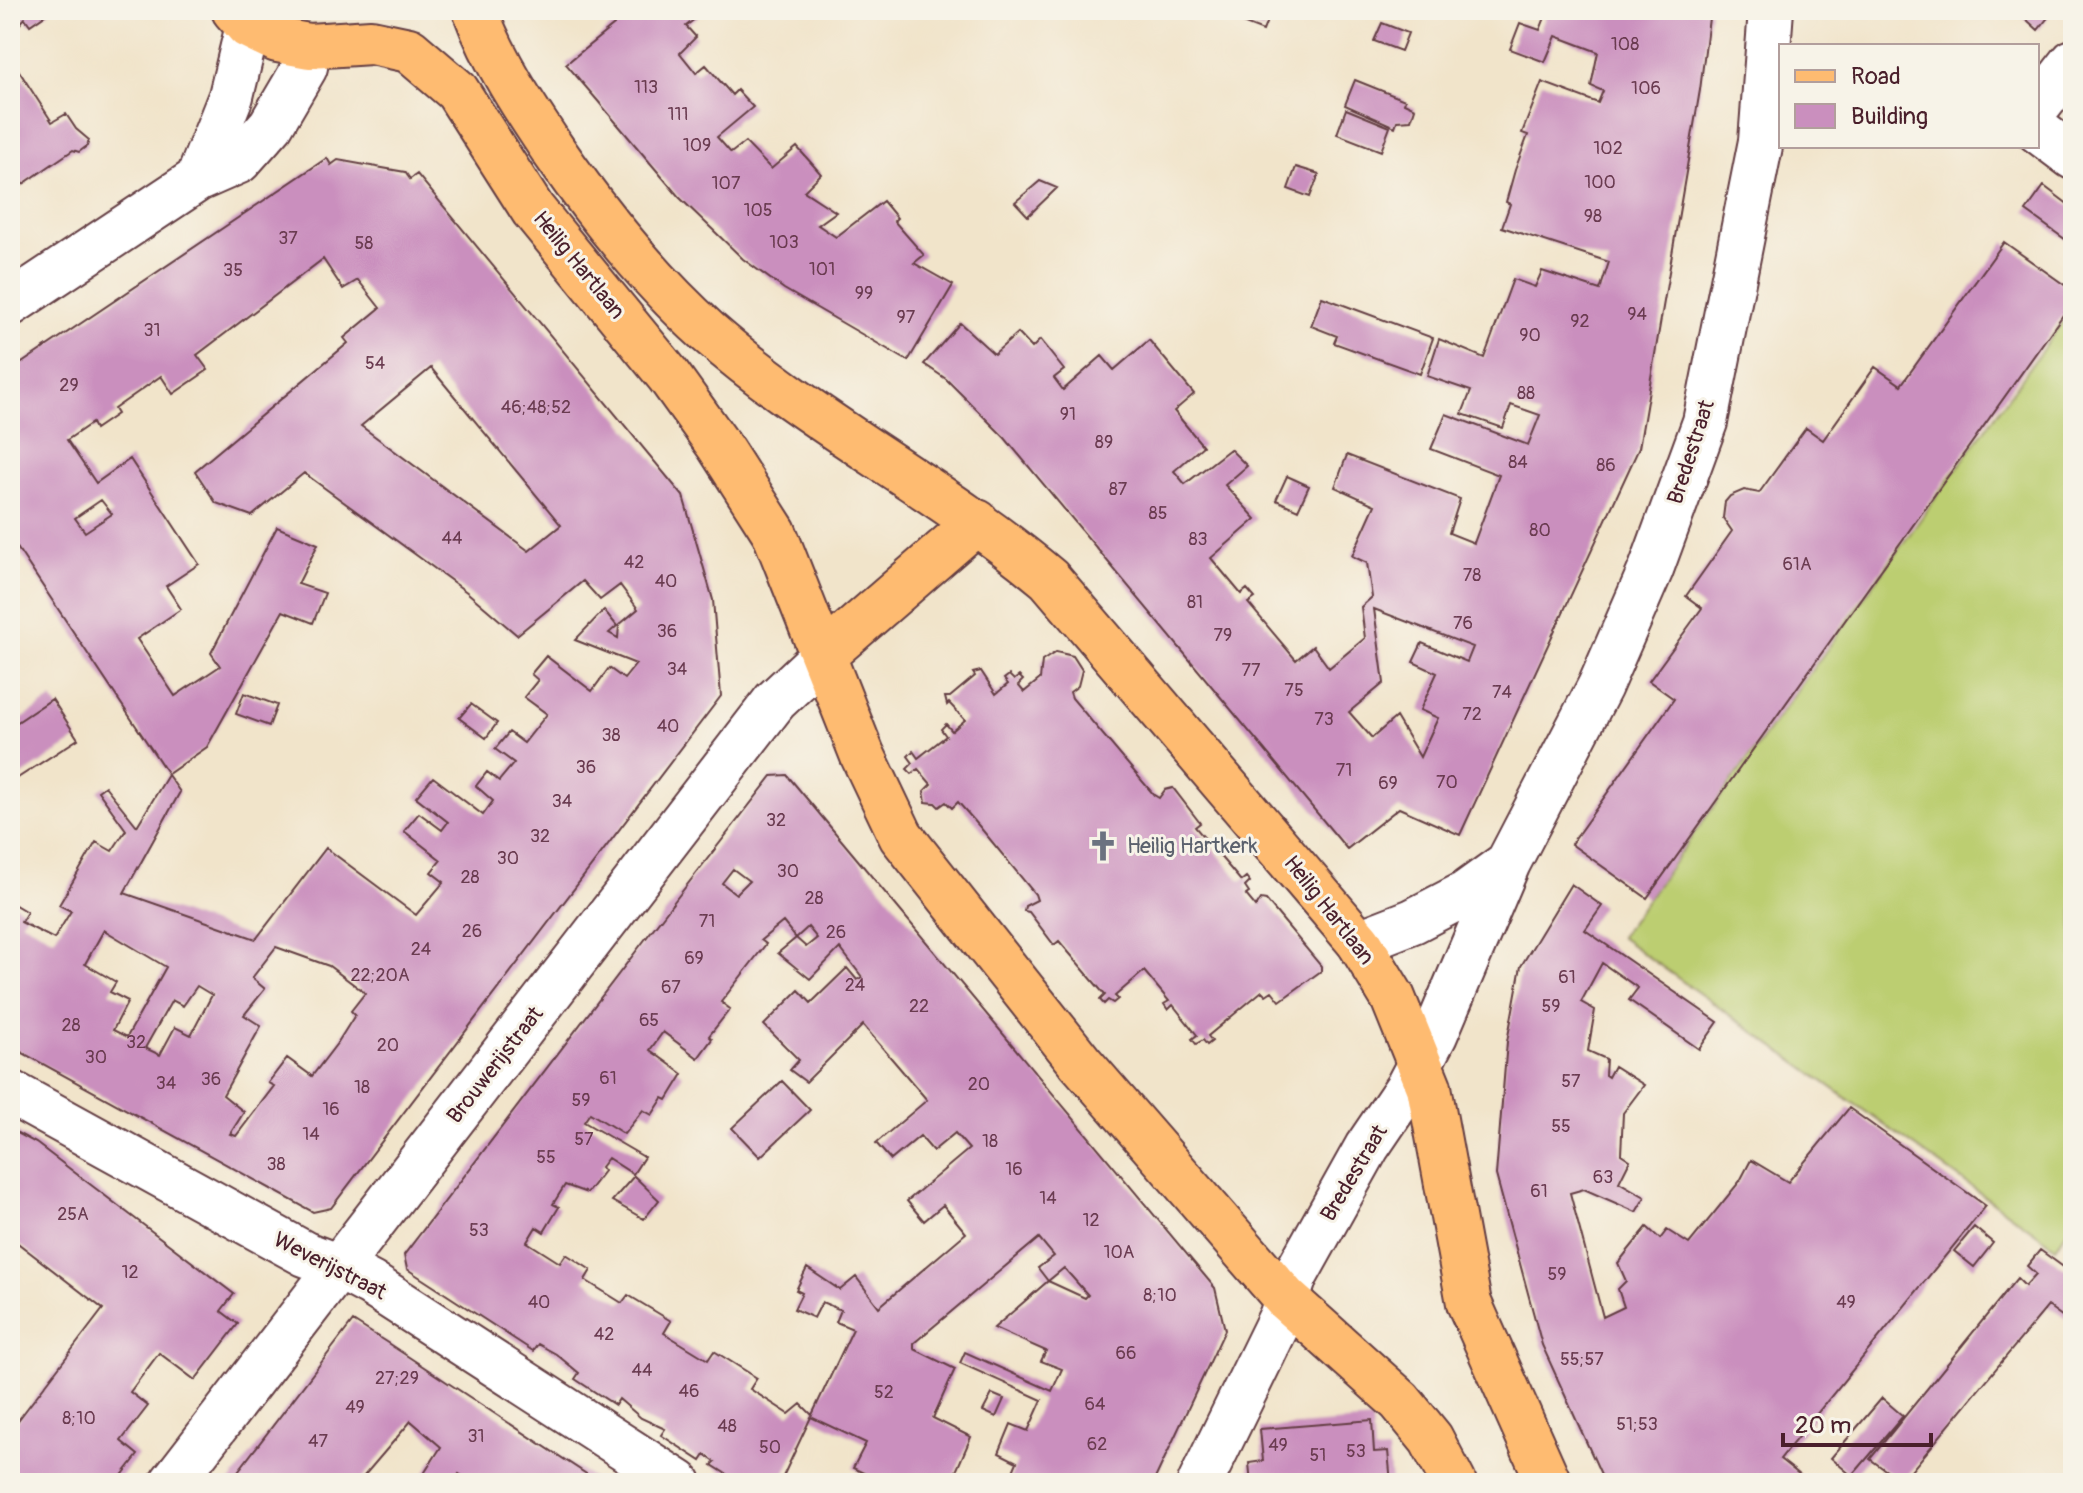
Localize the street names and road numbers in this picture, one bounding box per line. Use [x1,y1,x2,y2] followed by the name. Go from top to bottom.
[527,205,631,325] street label: Heilig Hartlaan
[1661,396,1721,508] street label: Bredestraat
[1278,850,1380,970] street label: Heilig Hartlaan
[441,1001,549,1129] street label: Brouwerijstraat
[1314,1119,1394,1226] street label: Bredestraat
[269,1226,391,1306] street label: Weverijstraat

